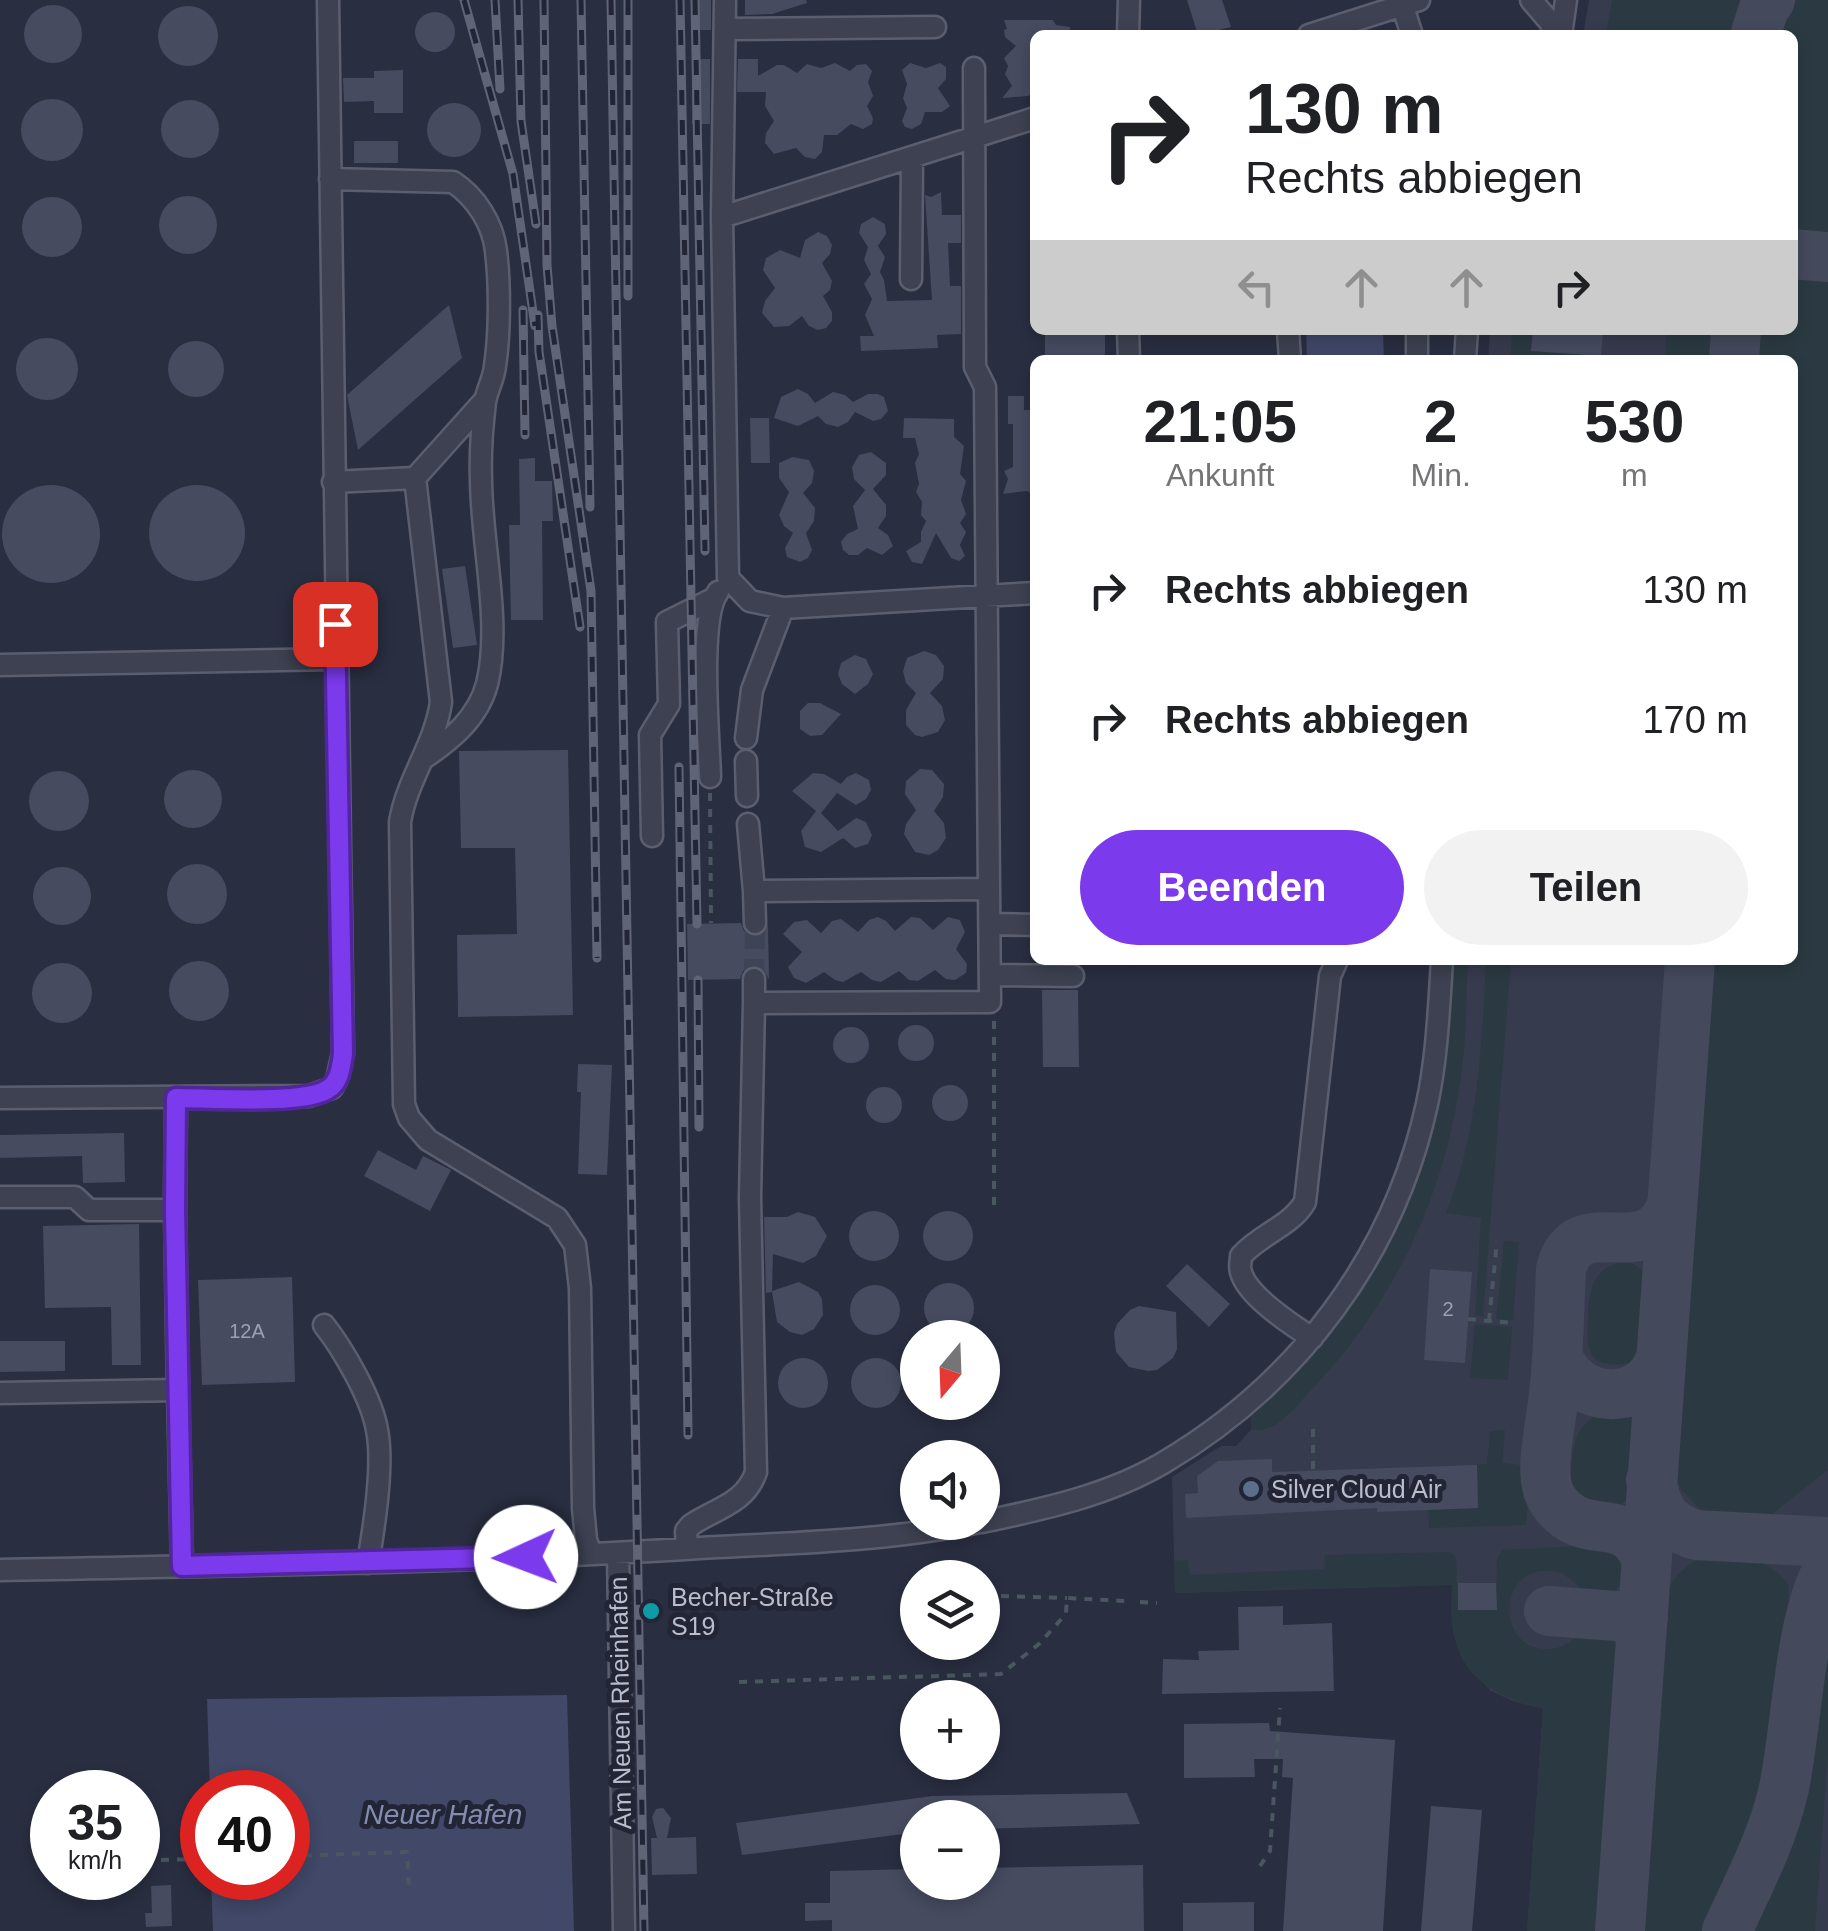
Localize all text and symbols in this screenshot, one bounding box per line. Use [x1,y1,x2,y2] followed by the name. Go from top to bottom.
[1080,70,1210,200] icon: right
[1245,70,1443,148] text: 130 m
[1245,152,1583,203] text: Rechts abbiegen
[1229,260,1284,315] icon: left
[1334,260,1389,315] icon: ahead
[1439,260,1494,315] icon: ahead
[1544,260,1599,315] icon: right
[1143,388,1297,455] text: 21:05
[1424,388,1457,455] text: 2
[1584,388,1684,455] text: 530
[1166,457,1274,493] text: Ankunft
[1410,457,1471,493] text: Min.
[1621,457,1648,493] text: m
[1080,563,1135,618] icon: right
[1165,569,1469,611] text: Rechts abbiegen
[1642,569,1748,611] text: 130 m
[293,582,378,667] pin
[308,597,363,652] icon: arrive
[1080,693,1135,748] icon: right
[1165,699,1469,741] text: Rechts abbiegen
[1642,699,1748,741] text: 170 m
[1080,830,1404,945] button: Beenden
[1424,830,1748,945] button: Teilen
[1442,1298,1454,1320] house number: 2
[229,1320,265,1342] house number: 12A
[900,1320,1000,1420] north arrow
[900,1320,1000,1900] map controls
[900,1440,1000,1540] button: sound
[1271,1475,1442,1503] place label: Silver Cloud Air
[1240,1478,1262,1500] marker: Silver Cloud Air
[474,1505,578,1609] position arrow
[900,1560,1000,1660] button: layers
[604,1576,636,1830] street label: Am Neuen Rheinhafen
[671,1583,834,1640] place label: Becher-Straße S19
[640,1600,662,1622] marker: Becher-Straße S19
[900,1680,1000,1780] button: +
[180,1770,310,1900] speed limit sign: 40
[67,1795,123,1851] text: 35
[364,1799,522,1830] water label: Neuer Hafen
[900,1800,1000,1900] button: −
[68,1846,122,1874] text: km/h

